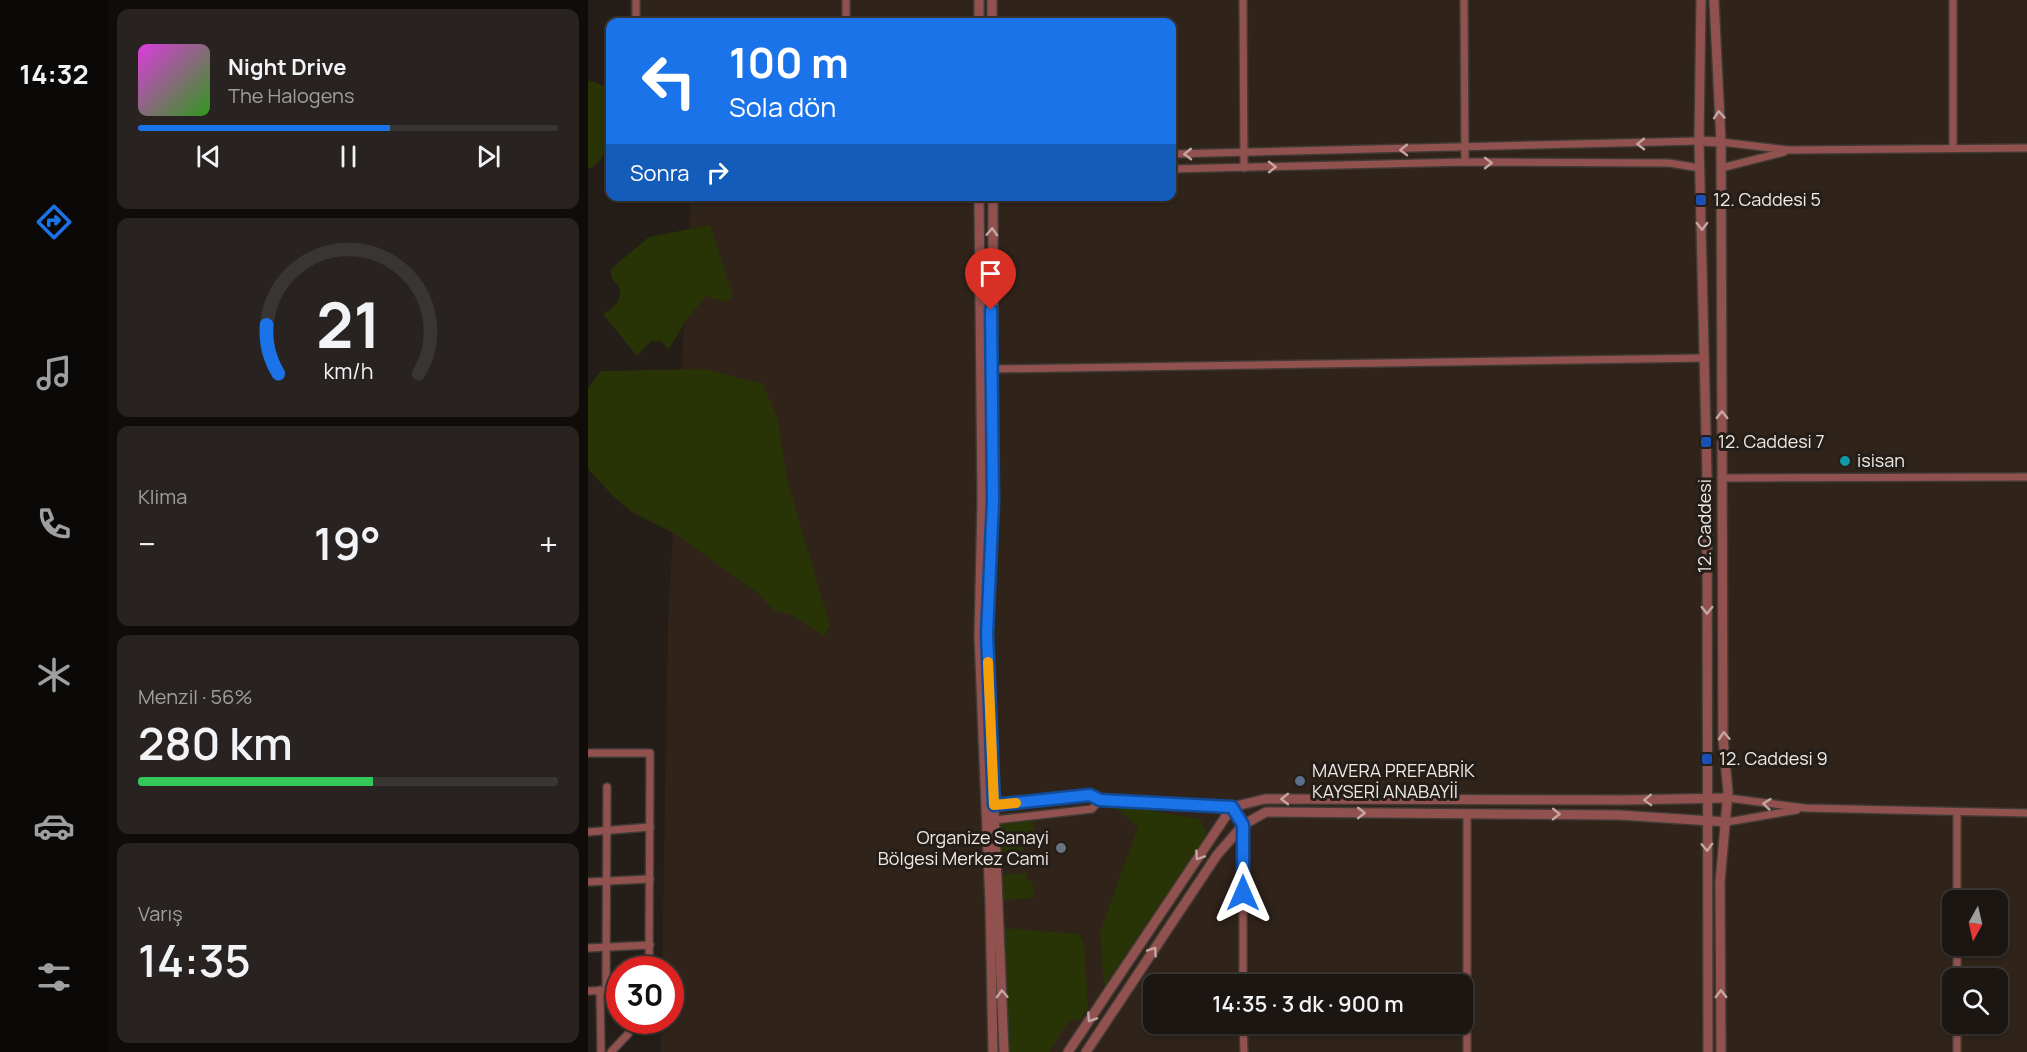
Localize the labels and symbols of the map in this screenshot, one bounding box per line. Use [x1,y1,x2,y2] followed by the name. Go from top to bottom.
[1713,111,1726,120] one-way arrow
[1636,138,1645,150] one-way arrow
[1400,144,1409,156] one-way arrow
[1184,148,1193,160] one-way arrow
[1483,156,1492,169] one-way arrow
[1267,161,1276,173] one-way arrow
[1713,187,1821,211] place label: 12. Caddesi 5
[1694,193,1708,207] marker: 12. Caddesi 5
[1696,222,1708,231] one-way arrow
[985,227,998,236] one-way arrow
[965,248,1016,310] pin
[1716,411,1728,420] one-way arrow
[1718,429,1824,453] place label: 12. Caddesi 7
[1699,435,1713,449] marker: 12. Caddesi 7
[1857,448,1905,472] place label: isisan
[1838,454,1852,468] marker: isisan
[1692,479,1716,573] street label: 12. Caddesi
[1701,606,1713,615] one-way arrow
[1717,732,1730,741] one-way arrow
[1719,746,1828,770] place label: 12. Caddesi 9
[1700,752,1714,766] marker: 12. Caddesi 9
[1312,758,1475,803] place label: MAVERA PREFABRİK KAYSERİ ANABAYİİ
[1293,774,1307,788] marker: MAVERA PREFABRİK KAYSERİ ANABAYİİ
[1280,793,1289,805] one-way arrow
[1643,793,1652,806] one-way arrow
[1762,798,1771,811] one-way arrow
[1357,807,1366,819] one-way arrow
[1552,808,1561,821] one-way arrow
[878,825,1049,870] place label: Organize Sanayi Bölgesi Merkez Cami
[1054,841,1068,855] marker: Organize Sanayi Bölgesi Merkez Cami
[1701,843,1714,852] one-way arrow
[1196,849,1207,860] one-way arrow
[1211,861,1275,925] position arrow
[1942,890,2008,956] north arrow
[1146,947,1157,958] one-way arrow
[606,956,684,1034] speed limit sign: 30
[995,989,1008,998] one-way arrow
[1715,989,1727,998] one-way arrow
[1087,1011,1098,1022] one-way arrow

